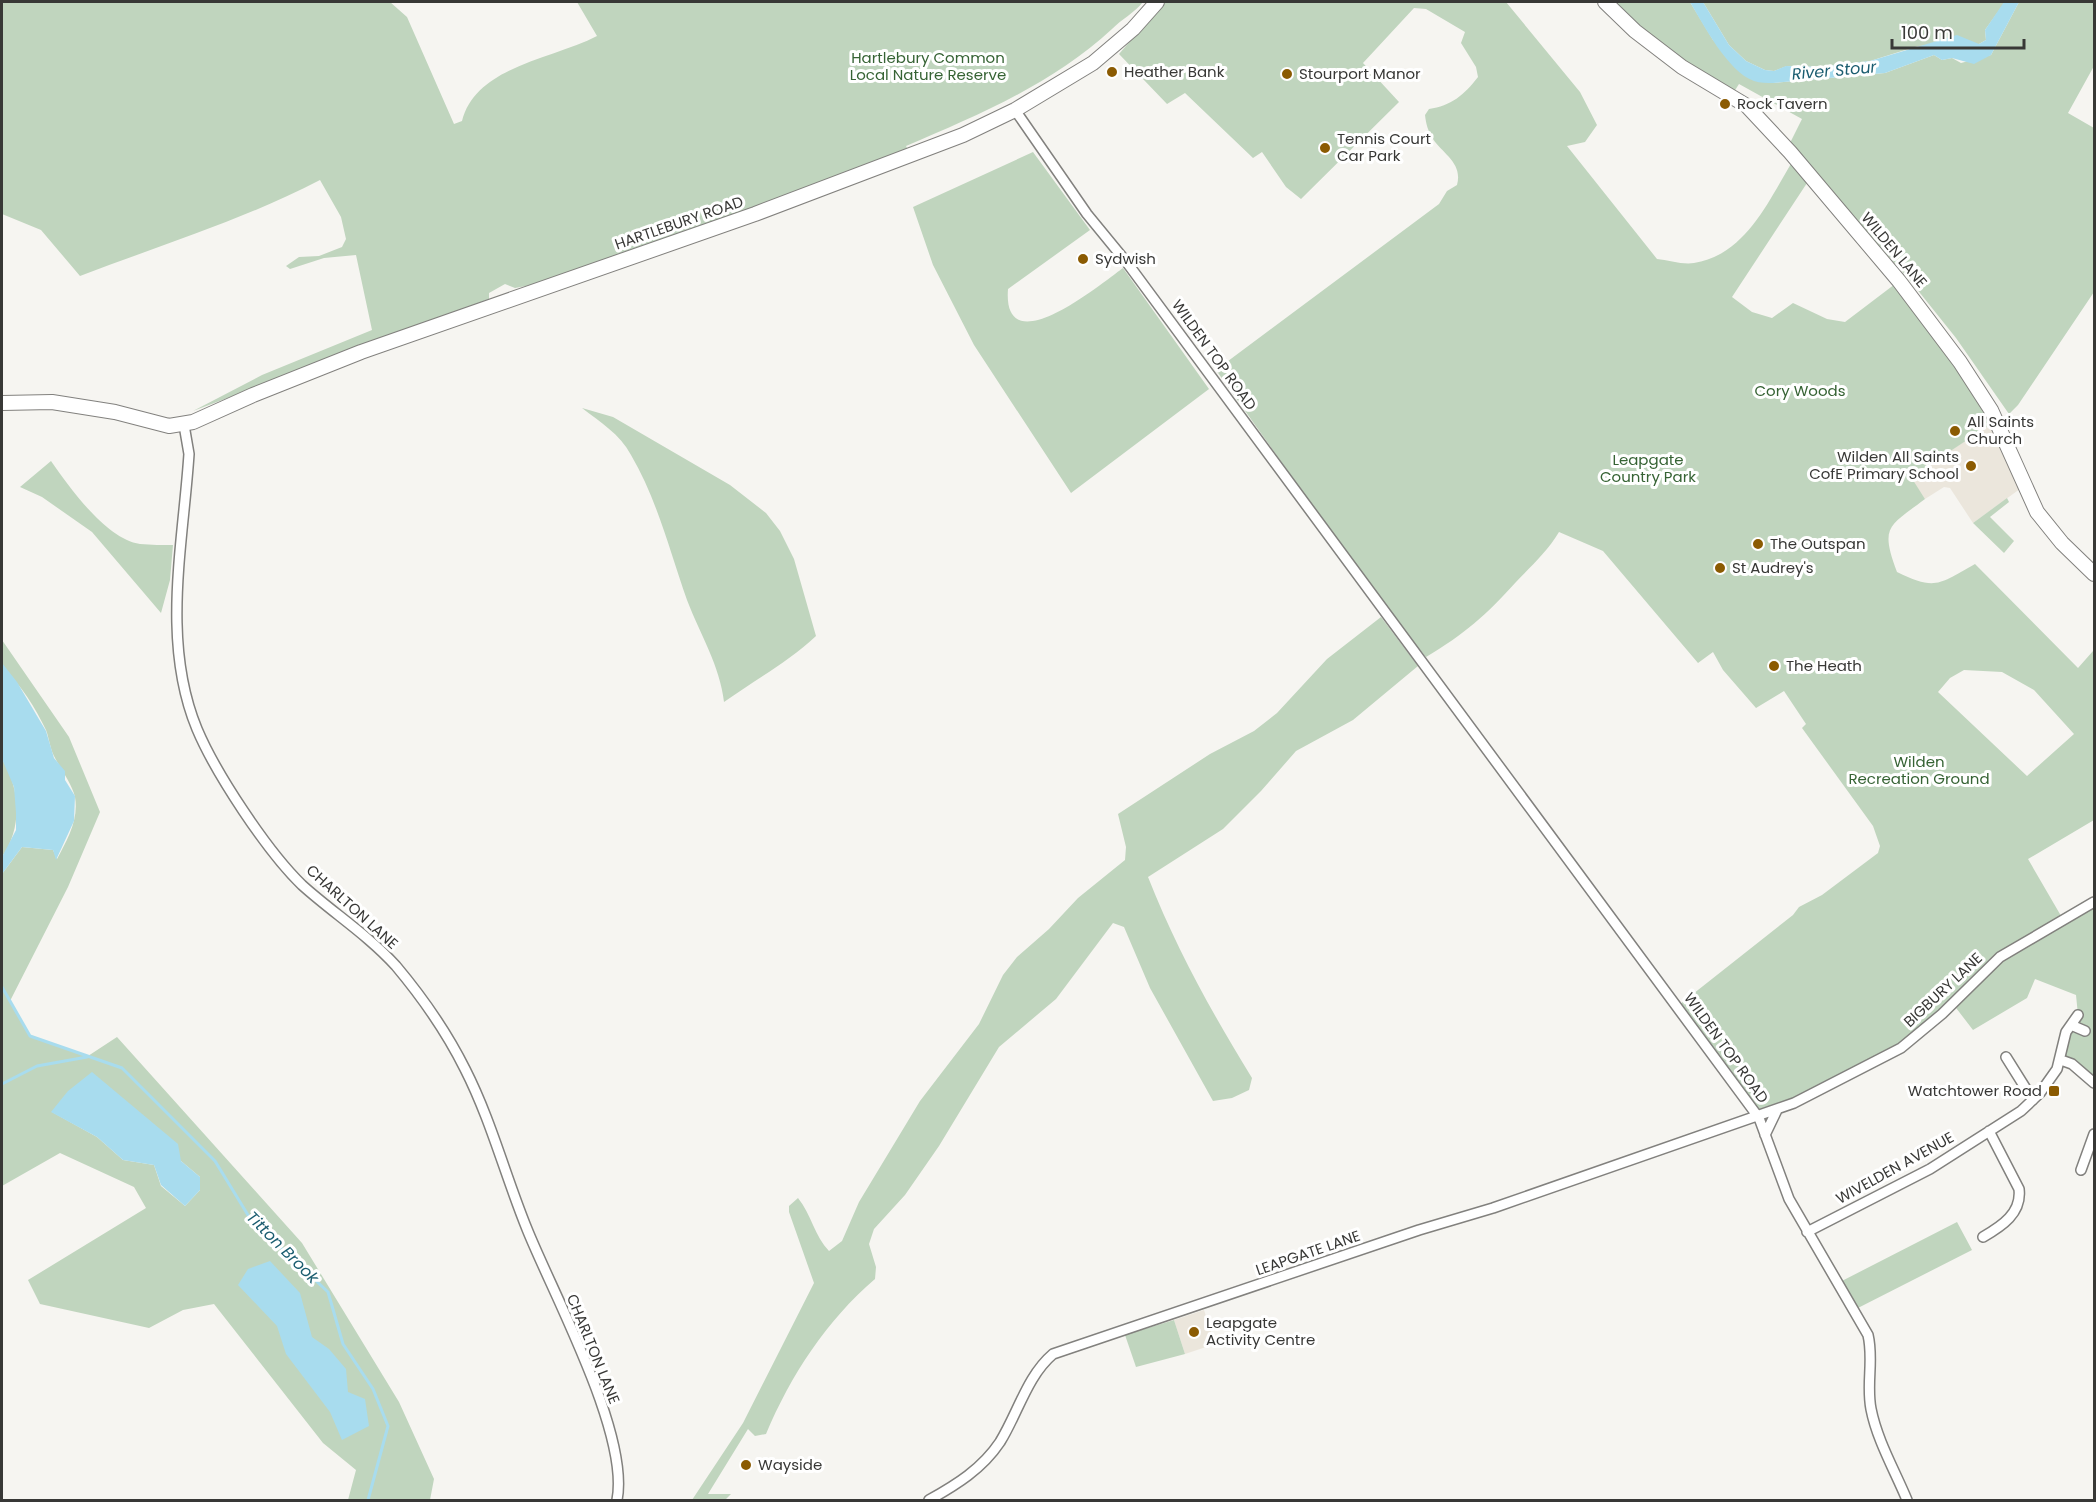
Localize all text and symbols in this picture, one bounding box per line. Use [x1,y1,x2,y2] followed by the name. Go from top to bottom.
[1892,12,2024,50] scale bar
[1901,20,1953,45] text: 100 m
[850,47,1006,85] park label: Hartlebury Common Local Nature Reserve
[1791,55,1878,86] water label: River Stour
[1124,61,1225,82] place label: Heather Bank
[1299,63,1421,84] place label: Stourport Manor
[1105,65,1119,79] marker: Heather Bank
[1280,67,1294,81] marker: Stourport Manor
[1737,93,1828,114] place label: Rock Tavern
[1718,97,1732,111] marker: Rock Tavern
[1337,128,1431,166] place label: Tennis Court Car Park
[1318,141,1332,155] marker: Tennis Court Car Park
[612,191,746,254] street label: HARTLEBURY ROAD
[1857,207,1932,292] street label: WILDEN LANE
[1095,248,1156,269] place label: Sydwish
[1076,252,1090,266] marker: Sydwish
[1167,295,1262,414] street label: WILDEN TOP ROAD
[1754,380,1846,401] park label: Cory Woods
[1967,411,2034,449] place label: All Saints Church
[1948,424,1962,438] marker: All Saints Church
[1809,446,1959,484] place label: Wilden All Saints CofE Primary School
[1600,449,1696,487] park label: Leapgate Country Park
[1964,459,1978,473] marker: Wilden All Saints CofE Primary School
[1770,533,1866,554] place label: The Outspan
[1751,537,1765,551] marker: The Outspan
[1732,557,1814,578] place label: St Audrey's
[1713,561,1727,575] marker: St Audrey's
[1786,655,1862,676] place label: The Heath
[1767,659,1781,673] marker: The Heath
[1848,751,1990,789] park label: Wilden Recreation Ground
[302,860,403,954] street label: CHARLTON LANE
[1899,948,1987,1032] street label: BIGBURY LANE
[1679,988,1774,1107] street label: WILDEN TOP ROAD
[1908,1080,2042,1101] place label: Watchtower Road
[2047,1084,2061,1098] marker: Watchtower Road
[1832,1126,1957,1209] street label: WIVELDEN AVENUE
[241,1206,325,1289] water label: Titton Brook
[1253,1225,1363,1280] street label: LEAPGATE LANE
[562,1291,625,1407] street label: CHARLTON LANE
[1206,1312,1315,1350] place label: Leapgate Activity Centre
[1187,1325,1201,1339] marker: Leapgate Activity Centre
[758,1454,822,1475] place label: Wayside
[739,1458,753,1472] marker: Wayside

